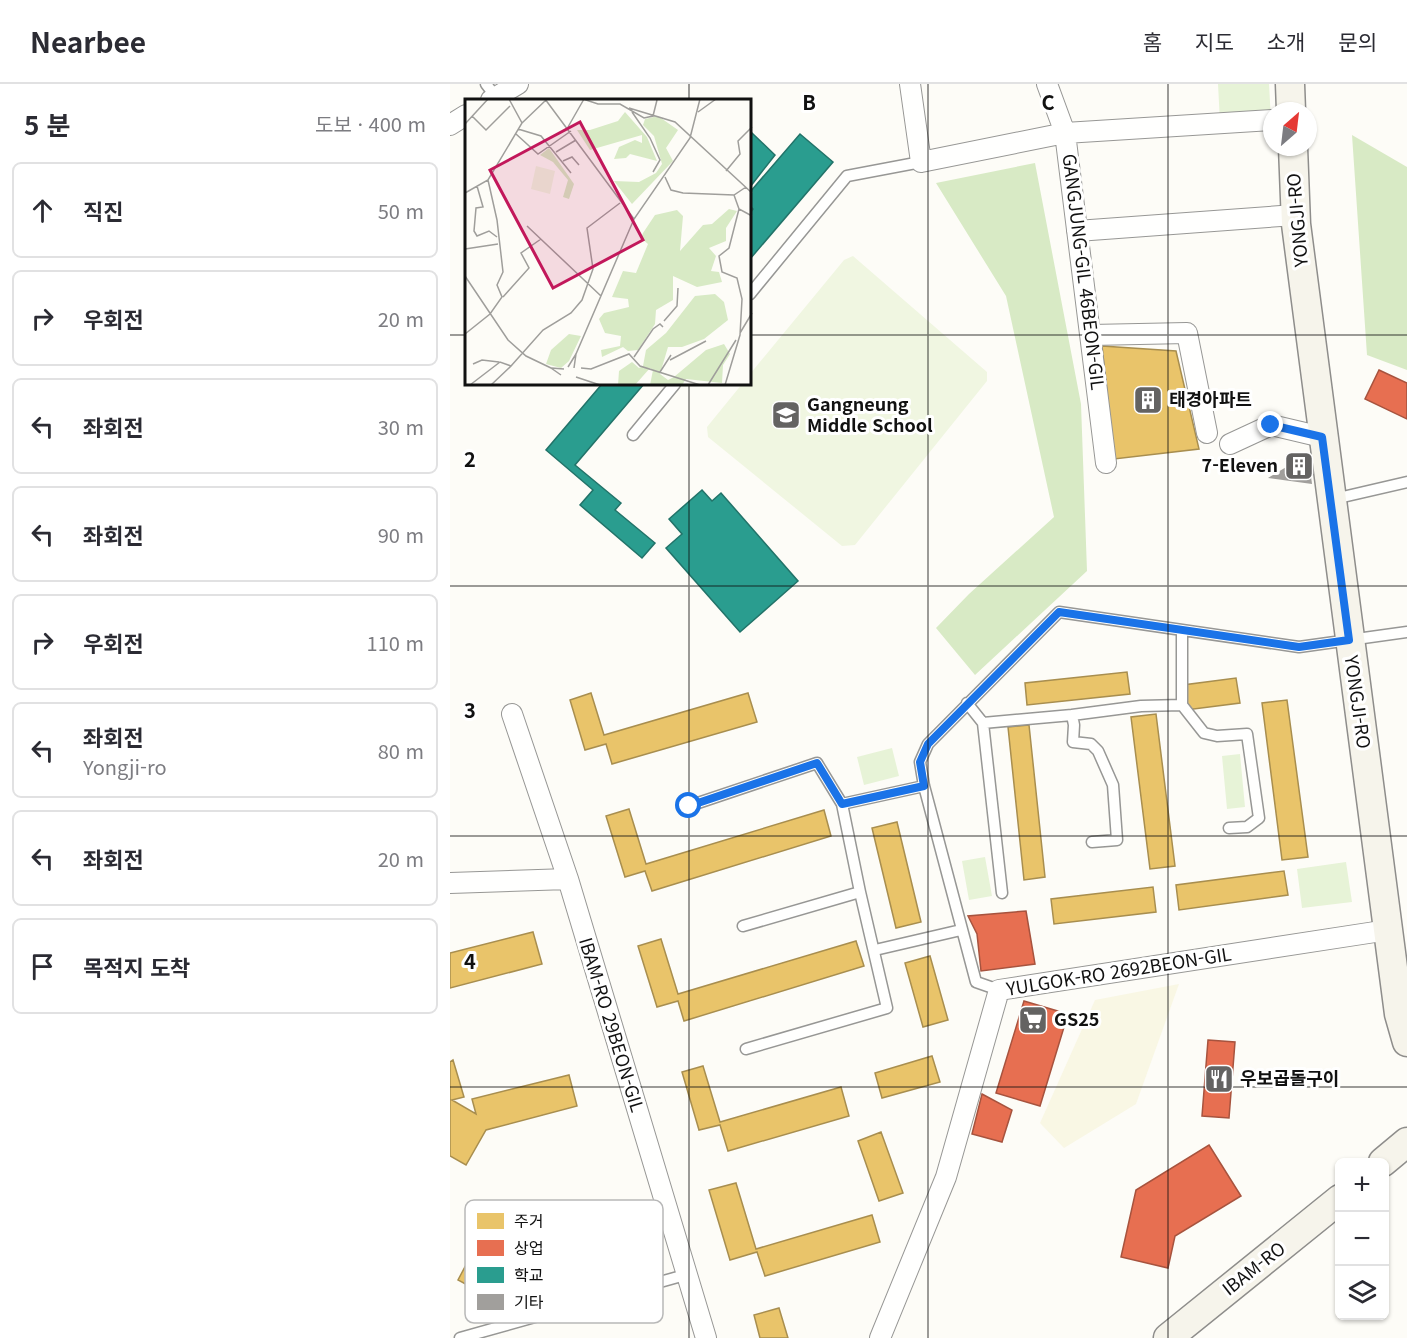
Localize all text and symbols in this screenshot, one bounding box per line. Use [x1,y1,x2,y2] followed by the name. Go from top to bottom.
[30,21,146,61] text: Nearbee
[1143,26,1162,56] text: 홈
[1195,26,1234,56] text: 지도
[1267,26,1305,56] text: 소개
[1338,26,1377,56] text: 문의
[802,87,816,116] text: B
[1041,87,1055,116] text: C
[465,99,752,386] inset map
[1263,102,1317,156] north arrow
[24,105,71,142] text: 5 분
[315,109,426,138] text: 도보 · 400 m
[1058,152,1112,392] street label: GANGJUNG-GIL 46BEON-GIL
[1279,172,1313,269] street label: YONGJI-RO
[26,194,59,227] icon: ahead
[83,194,123,226] text: 직진
[378,196,424,225] text: 50 m
[26,302,59,335] icon: right
[83,302,144,334] text: 우회전
[378,304,424,333] text: 20 m
[1132,384,1164,416] building icon: 태경아파트
[1169,385,1252,411] place label: 태경아파트
[807,390,933,437] place label: Gangneung Middle School
[770,399,802,431] school or university icon: Gangneung Middle School
[26,410,59,443] icon: left
[83,410,144,442] text: 좌회전
[1257,411,1283,437] route end
[378,412,424,441] text: 30 m
[464,444,476,473] text: 2
[1283,450,1315,482] building icon: 7-Eleven
[1202,451,1278,477] place label: 7-Eleven
[26,518,59,551] icon: left
[83,518,144,550] text: 좌회전
[378,520,424,549] text: 90 m
[26,626,59,659] icon: right
[83,626,144,658] text: 우회전
[367,628,424,657] text: 110 m
[1339,652,1378,750] street label: YONGJI-RO
[464,695,476,724] text: 3
[83,720,144,752] text: 좌회전
[26,734,59,767] icon: left
[378,736,424,765] text: 80 m
[83,752,167,781] text: Yongji-ro
[675,792,701,818] route start
[26,842,59,875] icon: left
[83,842,144,874] text: 좌회전
[378,844,424,873] text: 20 m
[574,934,652,1115] street label: IBAM-RO 29BEON-GIL
[1003,939,1233,1001] street label: YULGOK-RO 2692BEON-GIL
[464,946,476,975] text: 4
[26,950,59,983] icon: arrive
[83,950,190,982] text: 목적지 도착
[1017,1004,1049,1036] supermarket icon: GS25
[1054,1005,1099,1031] place label: GS25
[1203,1063,1235,1095] restaurant icon: 우보곱돌구이
[1240,1064,1339,1090] place label: 우보곱돌구이
[1335,1158,1389,1320] map controls
[1335,1158,1389,1212] button: +
[465,1200,663,1323] legend
[514,1208,543,1232] text: 주거
[1335,1212,1389,1266] button: −
[1216,1234,1290,1300] street label: IBAM-RO
[514,1235,543,1259] text: 상업
[514,1262,543,1286] text: 학교
[1335,1266,1389,1320] button: layers
[514,1289,544,1313] text: 기타

